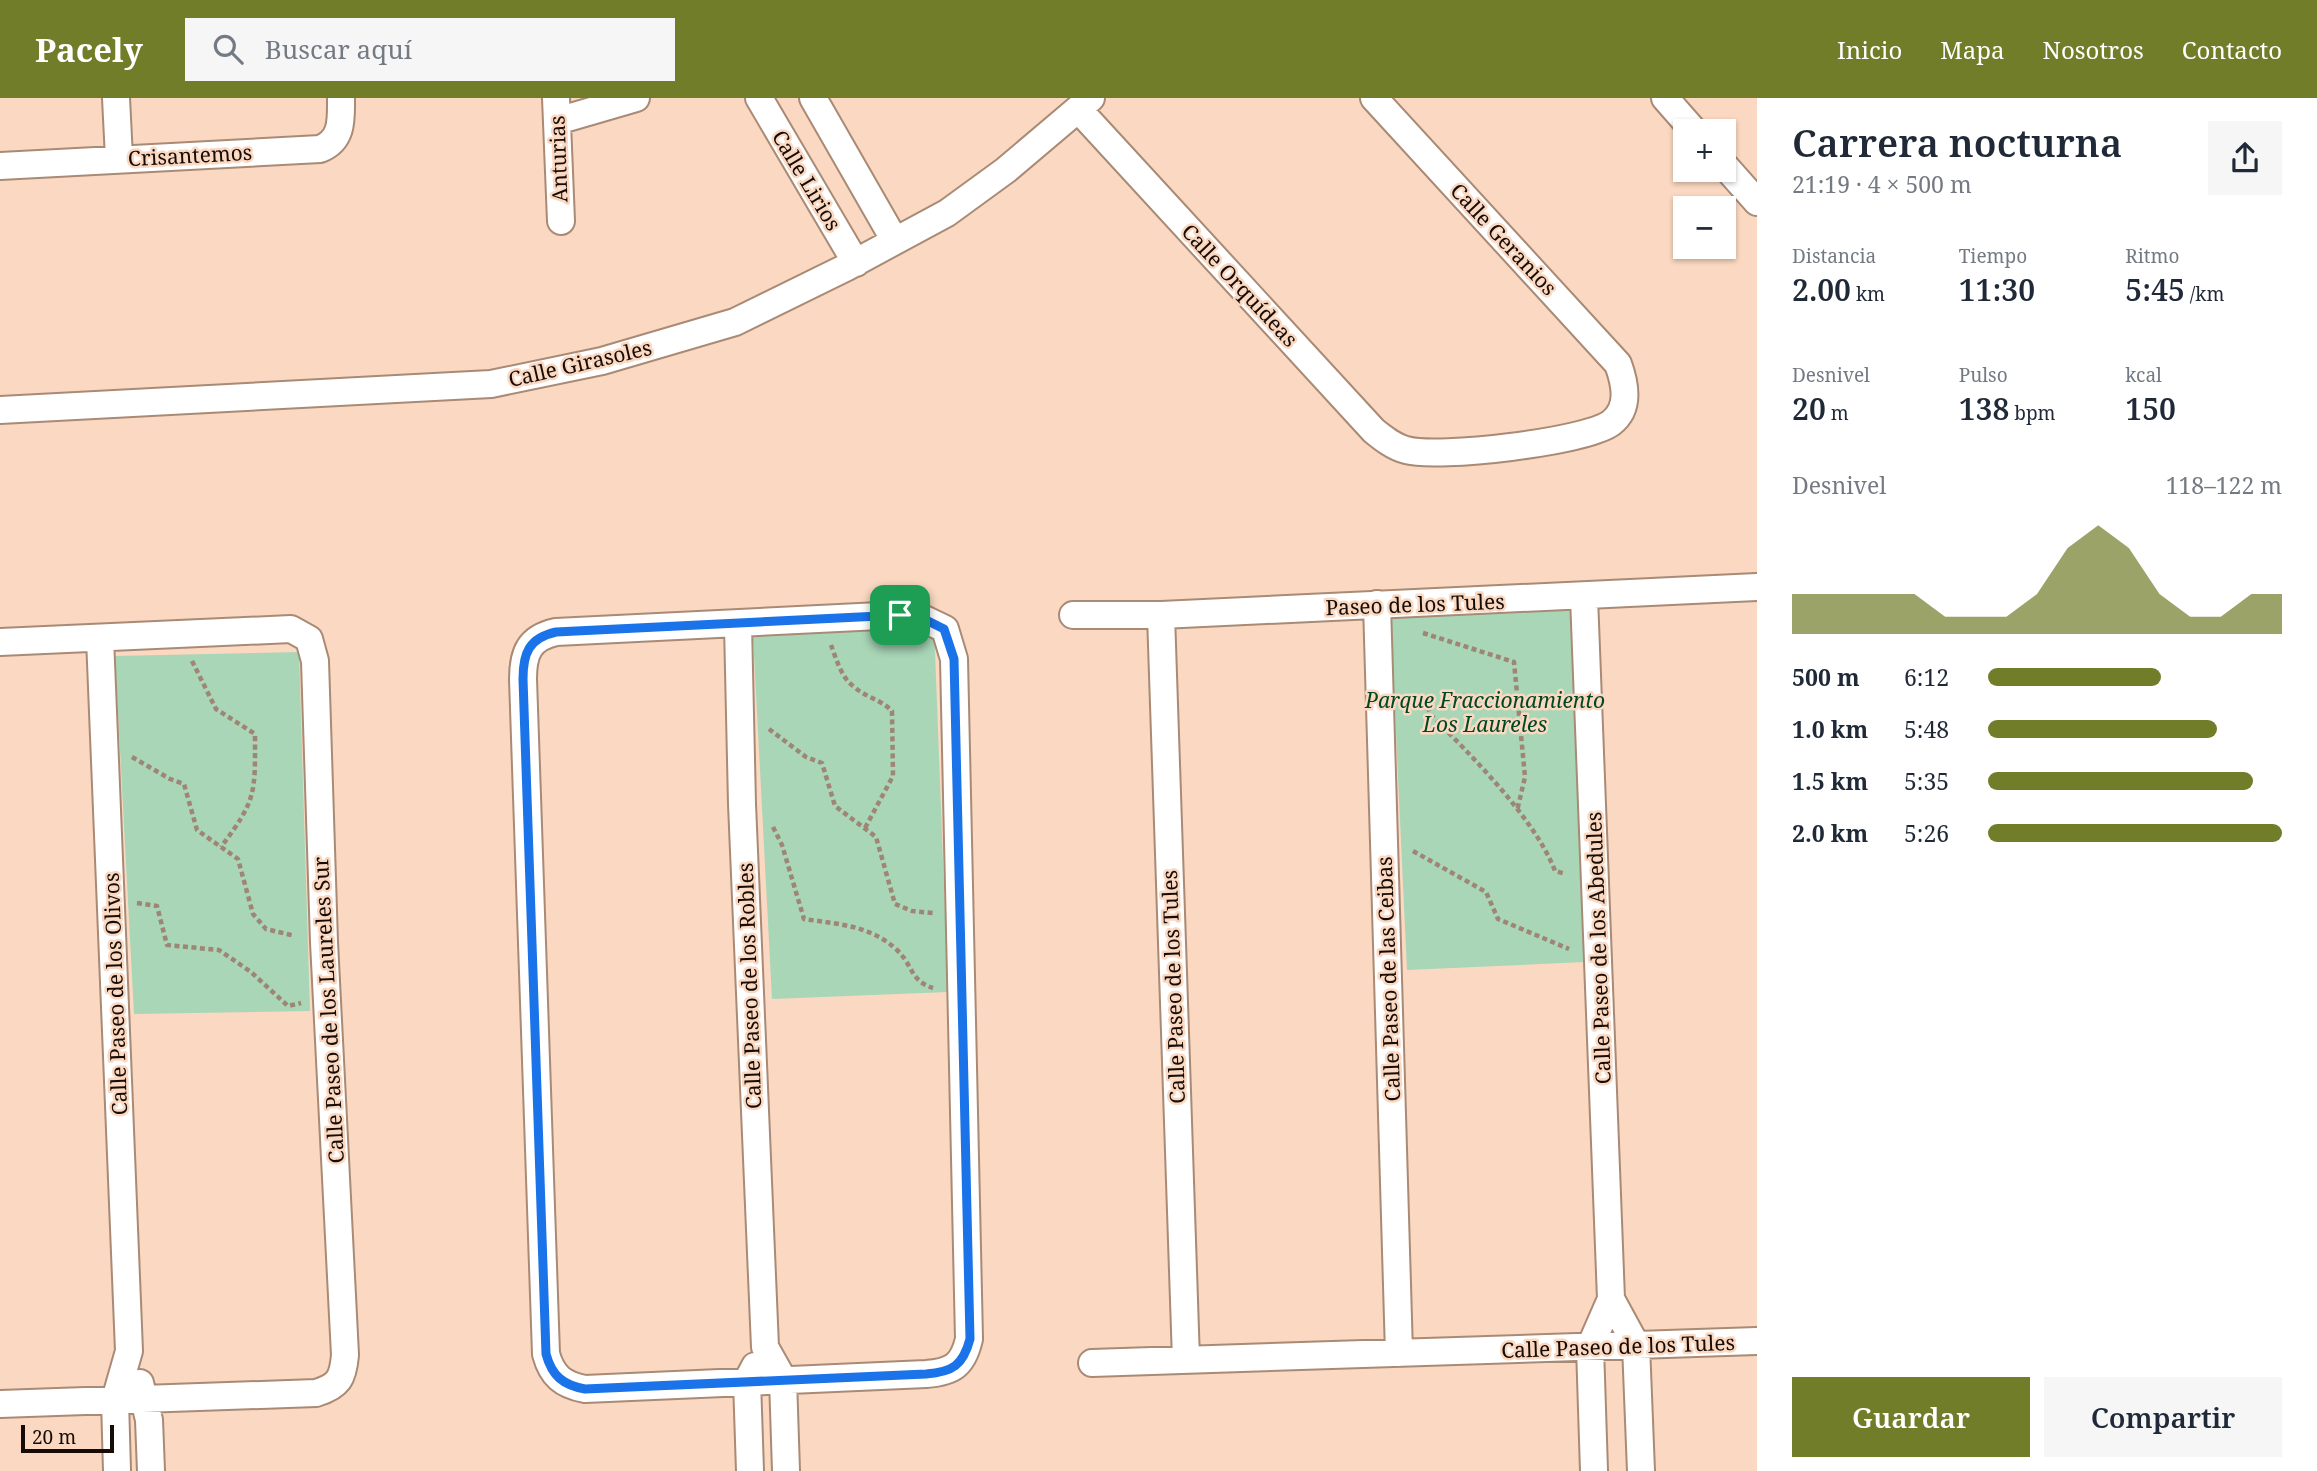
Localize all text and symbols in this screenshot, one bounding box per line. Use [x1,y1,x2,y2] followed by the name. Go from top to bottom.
[185,18,675,81] search box
[35,27,143,72] text: Pacely
[209,30,247,68] icon: search
[265,31,412,67] text: Buscar aquí
[1837,33,1902,66] text: Inicio
[1940,33,2005,66] text: Mapa
[2043,33,2144,66] text: Nosotros
[2182,33,2282,66] text: Contacto
[542,115,574,203] street label: Anturias
[1792,116,2122,168] text: Carrera nocturna
[1673,119,1736,259] map controls
[1673,119,1736,182] button: +
[2208,121,2282,195] button: share
[766,125,848,235] street label: Calle Lirios
[127,138,253,172] street label: Crisantemos
[1792,168,1972,200] text: 21:19 · 4 × 500 m
[1445,177,1563,301] street label: Calle Geranios
[1673,196,1736,259] button: −
[1176,218,1304,352] street label: Calle Orquídeas
[1792,243,1876,269] text: Distancia
[1959,243,2027,269] text: Tiempo
[2125,243,2179,269] text: Ritmo
[1792,269,1851,310] text: 2.00
[1959,269,2035,310] text: 11:30
[2125,269,2185,310] text: 5:45
[1851,281,1885,307] text: km
[2185,281,2224,307] text: /km
[506,333,654,393] street label: Calle Girasoles
[1792,362,1870,388] text: Desnivel
[1959,362,2008,388] text: Pulso
[2125,362,2162,388] text: kcal
[1792,388,1826,429] text: 20
[1959,388,2009,429] text: 138
[2125,388,2176,429] text: 150
[1826,400,1849,426] text: m
[2009,400,2056,426] text: bpm
[1792,469,1886,501] text: Desnivel
[2166,469,2282,501] text: 118–122 m
[870,585,930,645] pin
[1325,587,1505,621] street label: Paseo de los Tules
[881,596,919,634] icon: arrive
[1792,661,1860,693] text: 500 m
[1904,661,1949,693] text: 6:12
[1364,686,1605,738] park label: Parque Fraccionamiento Los Laureles
[1792,713,1868,745] text: 1.0 km
[1904,713,1949,745] text: 5:48
[1792,765,1868,797] text: 1.5 km
[1904,765,1949,797] text: 5:35
[1579,811,1617,1085] street label: Calle Paseo de los Abedules
[1792,817,1868,849] text: 2.0 km
[1904,817,1949,849] text: 5:26
[306,856,350,1164] street label: Calle Paseo de los Laureles Sur
[1370,856,1406,1102] street label: Calle Paseo de las Ceibas
[731,862,767,1110] street label: Calle Paseo de los Robles
[1155,870,1191,1104] street label: Calle Paseo de los Tules
[97,872,133,1116] street label: Calle Paseo de los Olivos
[1501,1328,1735,1364] street label: Calle Paseo de los Tules
[1792,1377,2030,1457] button: Guardar
[2044,1377,2282,1457] button: Compartir
[21,1422,114,1454] scale bar
[32,1424,76,1450] text: 20 m

